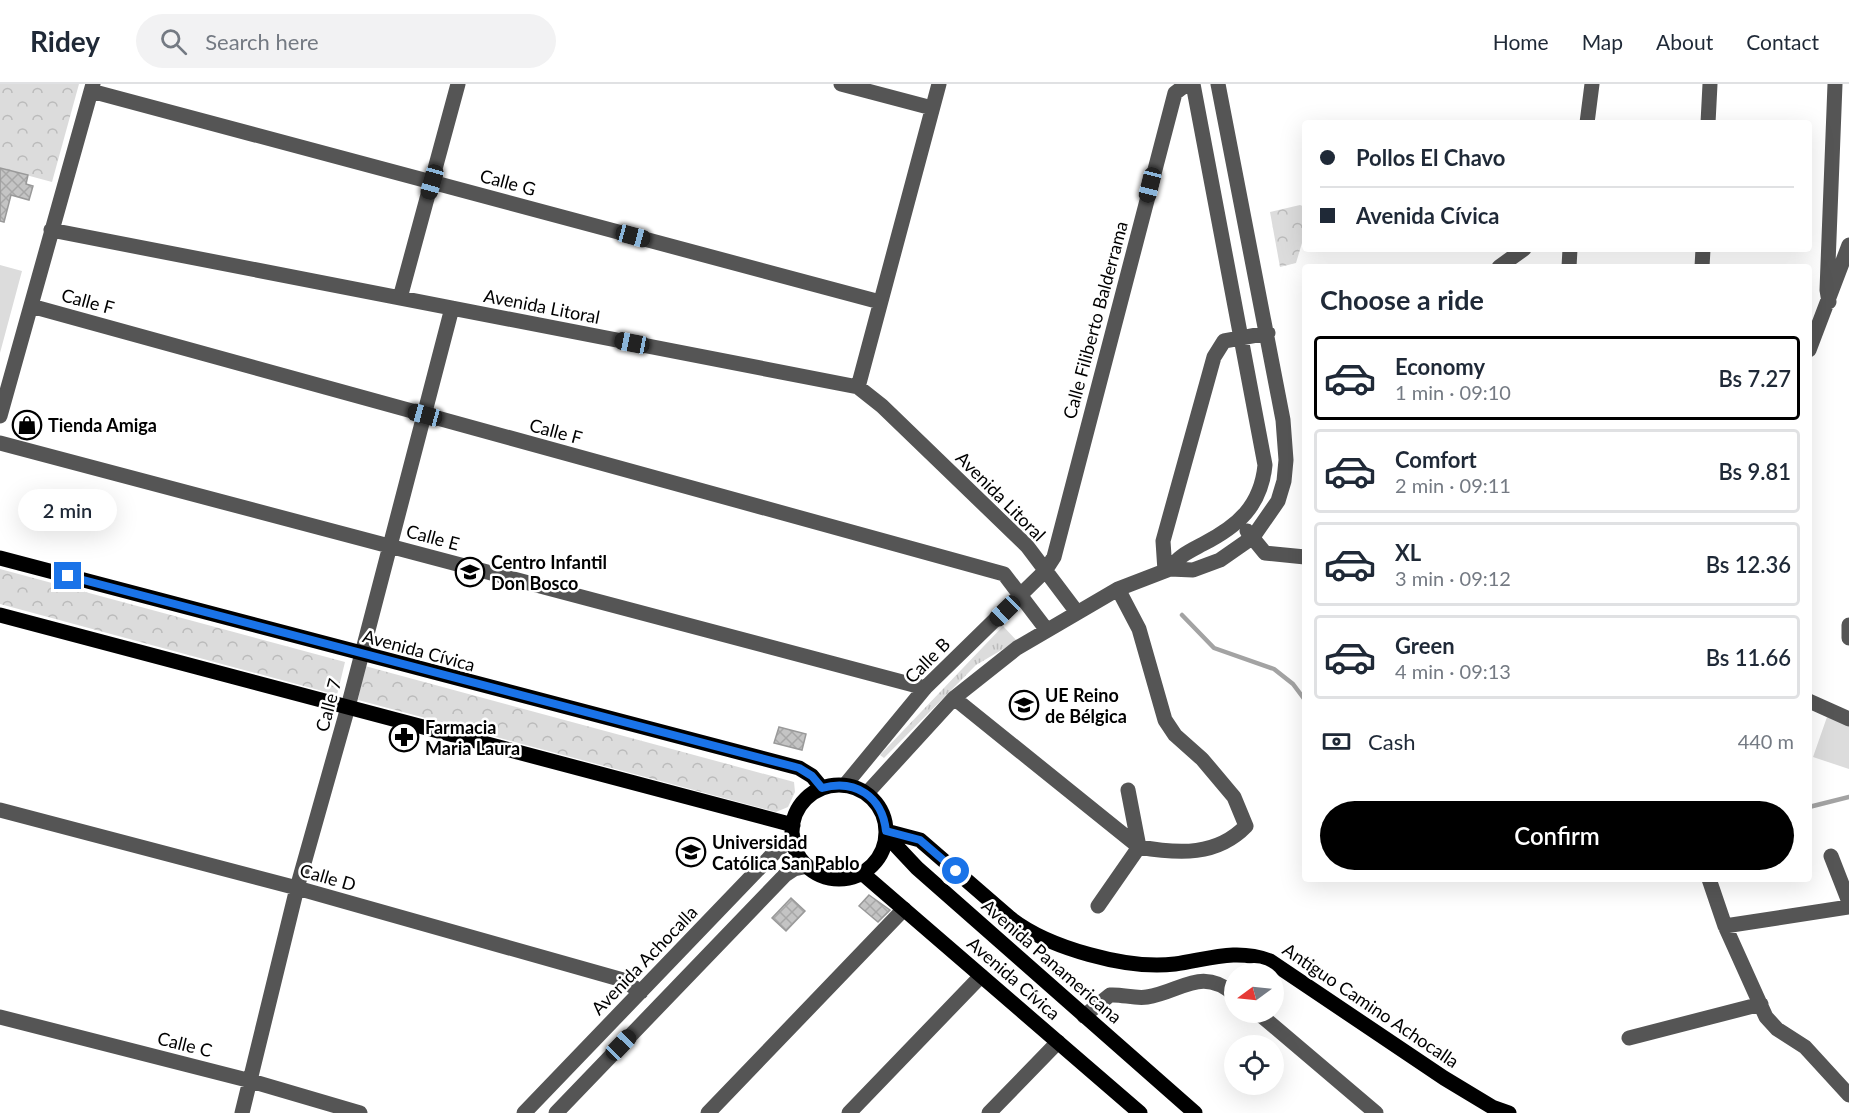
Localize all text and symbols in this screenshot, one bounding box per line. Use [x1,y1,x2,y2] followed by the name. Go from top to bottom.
[136,14,556,68] search box
[30,24,100,58] text: Ridey
[157,25,190,58] icon: search
[205,28,319,55] text: Search here
[1493,29,1549,54] text: Home
[1582,29,1623,54] text: Map
[1656,29,1713,54] text: About
[1746,29,1819,54] text: Contact
[1356,144,1506,171] text: Pollos El Chavo
[418,162,446,202] car
[478,164,538,200] street label: Calle G
[1137,165,1163,205] car
[1356,202,1499,229] text: Avenida Cívica
[1058,219,1132,421] street label: Calle Filiberto Balderrama
[613,223,653,249] car
[59,283,117,319] street label: Calle F
[1320,283,1484,316] text: Choose a ride
[482,284,602,328] street label: Avenida Litoral
[613,331,651,355] car
[1323,351,1377,405] icon: car
[1395,353,1485,380] text: Economy
[1718,365,1791,392] text: Bs 7.27
[1395,380,1511,404] text: 1 min · 09:10
[405,402,445,428] car
[11,409,43,441] shop icon: Tienda Amiga
[527,413,585,449] street label: Calle F
[48,414,157,436] place label: Tienda Amiga
[1323,444,1377,498] icon: car
[1395,446,1477,473] text: Comfort
[952,447,1050,545] street label: Avenida Litoral
[1718,458,1791,485] text: Bs 9.81
[1395,473,1511,497] text: 2 min · 09:11
[19,489,118,531] callout: 2 min
[43,498,92,522] text: 2 min
[404,519,462,555] street label: Calle E
[1323,537,1377,591] icon: car
[1395,539,1421,566] text: XL
[491,551,607,594] place label: Centro Infantil Don Bosco
[1706,551,1791,578] text: Bs 12.36
[454,556,486,588] school or university icon: Centro Infantil Don Bosco
[54,562,81,589] route end
[1395,566,1511,590] text: 3 min · 09:12
[986,592,1024,630] car
[360,624,478,676] street label: Avenida Cívica
[1323,630,1377,684] icon: car
[1395,632,1455,659] text: Green
[900,633,954,687] street label: Calle B
[1706,644,1791,671] text: Bs 11.66
[1395,659,1511,683] text: 4 min · 09:13
[310,676,346,734] street label: Calle 7
[1045,684,1127,727] place label: UE Reino de Bélgica
[1008,689,1040,721] school or university icon: UE Reino de Bélgica
[425,716,520,759] place label: Farmacia Maria Laura
[388,721,420,753] pharmacy icon: Farmacia Maria Laura
[1320,725,1353,758] icon: cash
[1368,728,1415,755] text: Cash
[1738,729,1794,753] text: 440 m
[1320,801,1794,870] button: Confirm
[712,831,860,874] place label: Universidad Católica San Pablo
[675,836,707,868] school or university icon: Universidad Católica San Pablo
[942,857,969,884] route start
[297,859,359,895] street label: Calle D
[978,894,1126,1028] street label: Avenida Panamericana
[586,901,702,1019] street label: Avenida Achocalla
[963,932,1065,1024] street label: Avenida Cívica
[1279,938,1463,1072] street label: Antiguo Camino Achocalla
[1224,963,1284,1023] north arrow
[1224,963,1284,1095] map controls
[602,1026,640,1064] car
[155,1027,215,1061] street label: Calle C
[1224,1035,1284,1095] button: locate

